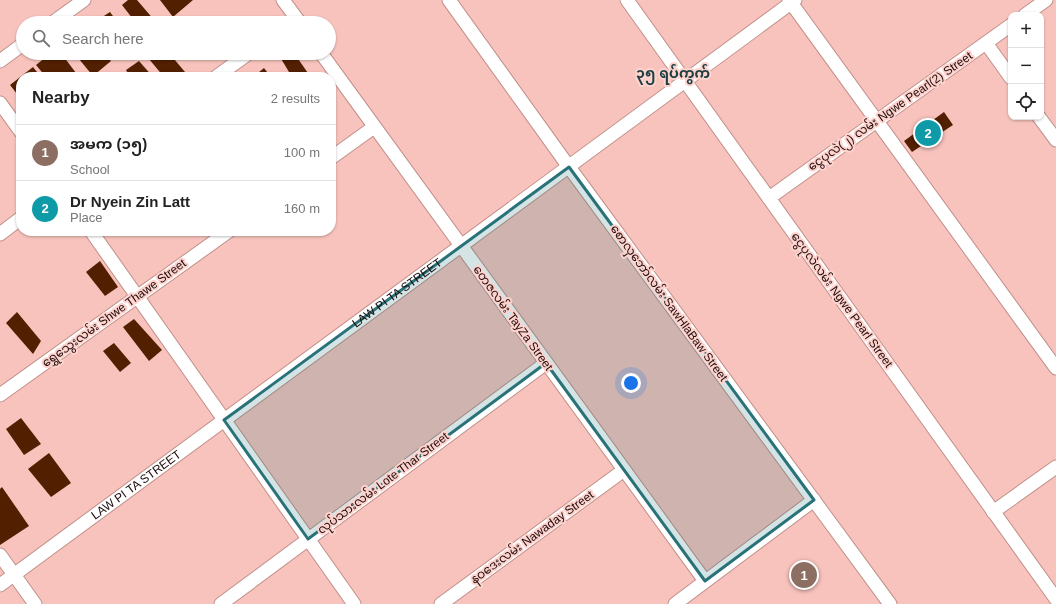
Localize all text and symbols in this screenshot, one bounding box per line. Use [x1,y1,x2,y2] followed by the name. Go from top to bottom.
[1008,12,1044,120] map controls
[1008,12,1044,48] button: +
[16,16,336,60] search box
[30,27,52,49] icon: search
[62,30,144,47] text: Search here
[805,48,975,174] street label: ငွေပုလဲ(၂) လမ်း Ngwe Pearl(2) Street
[1008,48,1044,84] button: −
[636,63,710,85] district label: ၃၅ ရပ်ကွက်
[1008,84,1044,120] button: locate
[32,88,90,107] text: Nearby
[271,91,320,106] text: 2 results
[915,118,941,148] pin: 2
[70,135,147,152] text: အမက (၁၅)
[41,145,49,160] text: 1
[284,145,320,160] text: 100 m
[70,162,110,177] text: School
[70,193,190,210] text: Dr Nyein Zin Latt
[41,201,49,216] text: 2
[284,201,320,216] text: 160 m
[70,210,103,225] text: Place
[605,221,733,386] street label: စောလှဘော်လမ်း SawHlaBaw Street
[786,229,898,372] street label: ငွေပုလဲလမ်း Ngwe Pearl Street
[38,254,191,372] street label: ရွှေသွေးလမ်း Shwe Thawe Street
[349,255,445,330] street label: LAW PI TA STREET
[470,262,558,374] street label: တေဇလမ်း TayZa Street
[621,373,641,393] your location
[314,427,454,539] street label: လုပ်သားလမ်း Lote Thar Street
[88,447,184,522] street label: LAW PI TA STREET
[467,486,599,589] street label: နဝဒေးလမ်း Nawaday Street
[791,560,817,590] pin: 1

